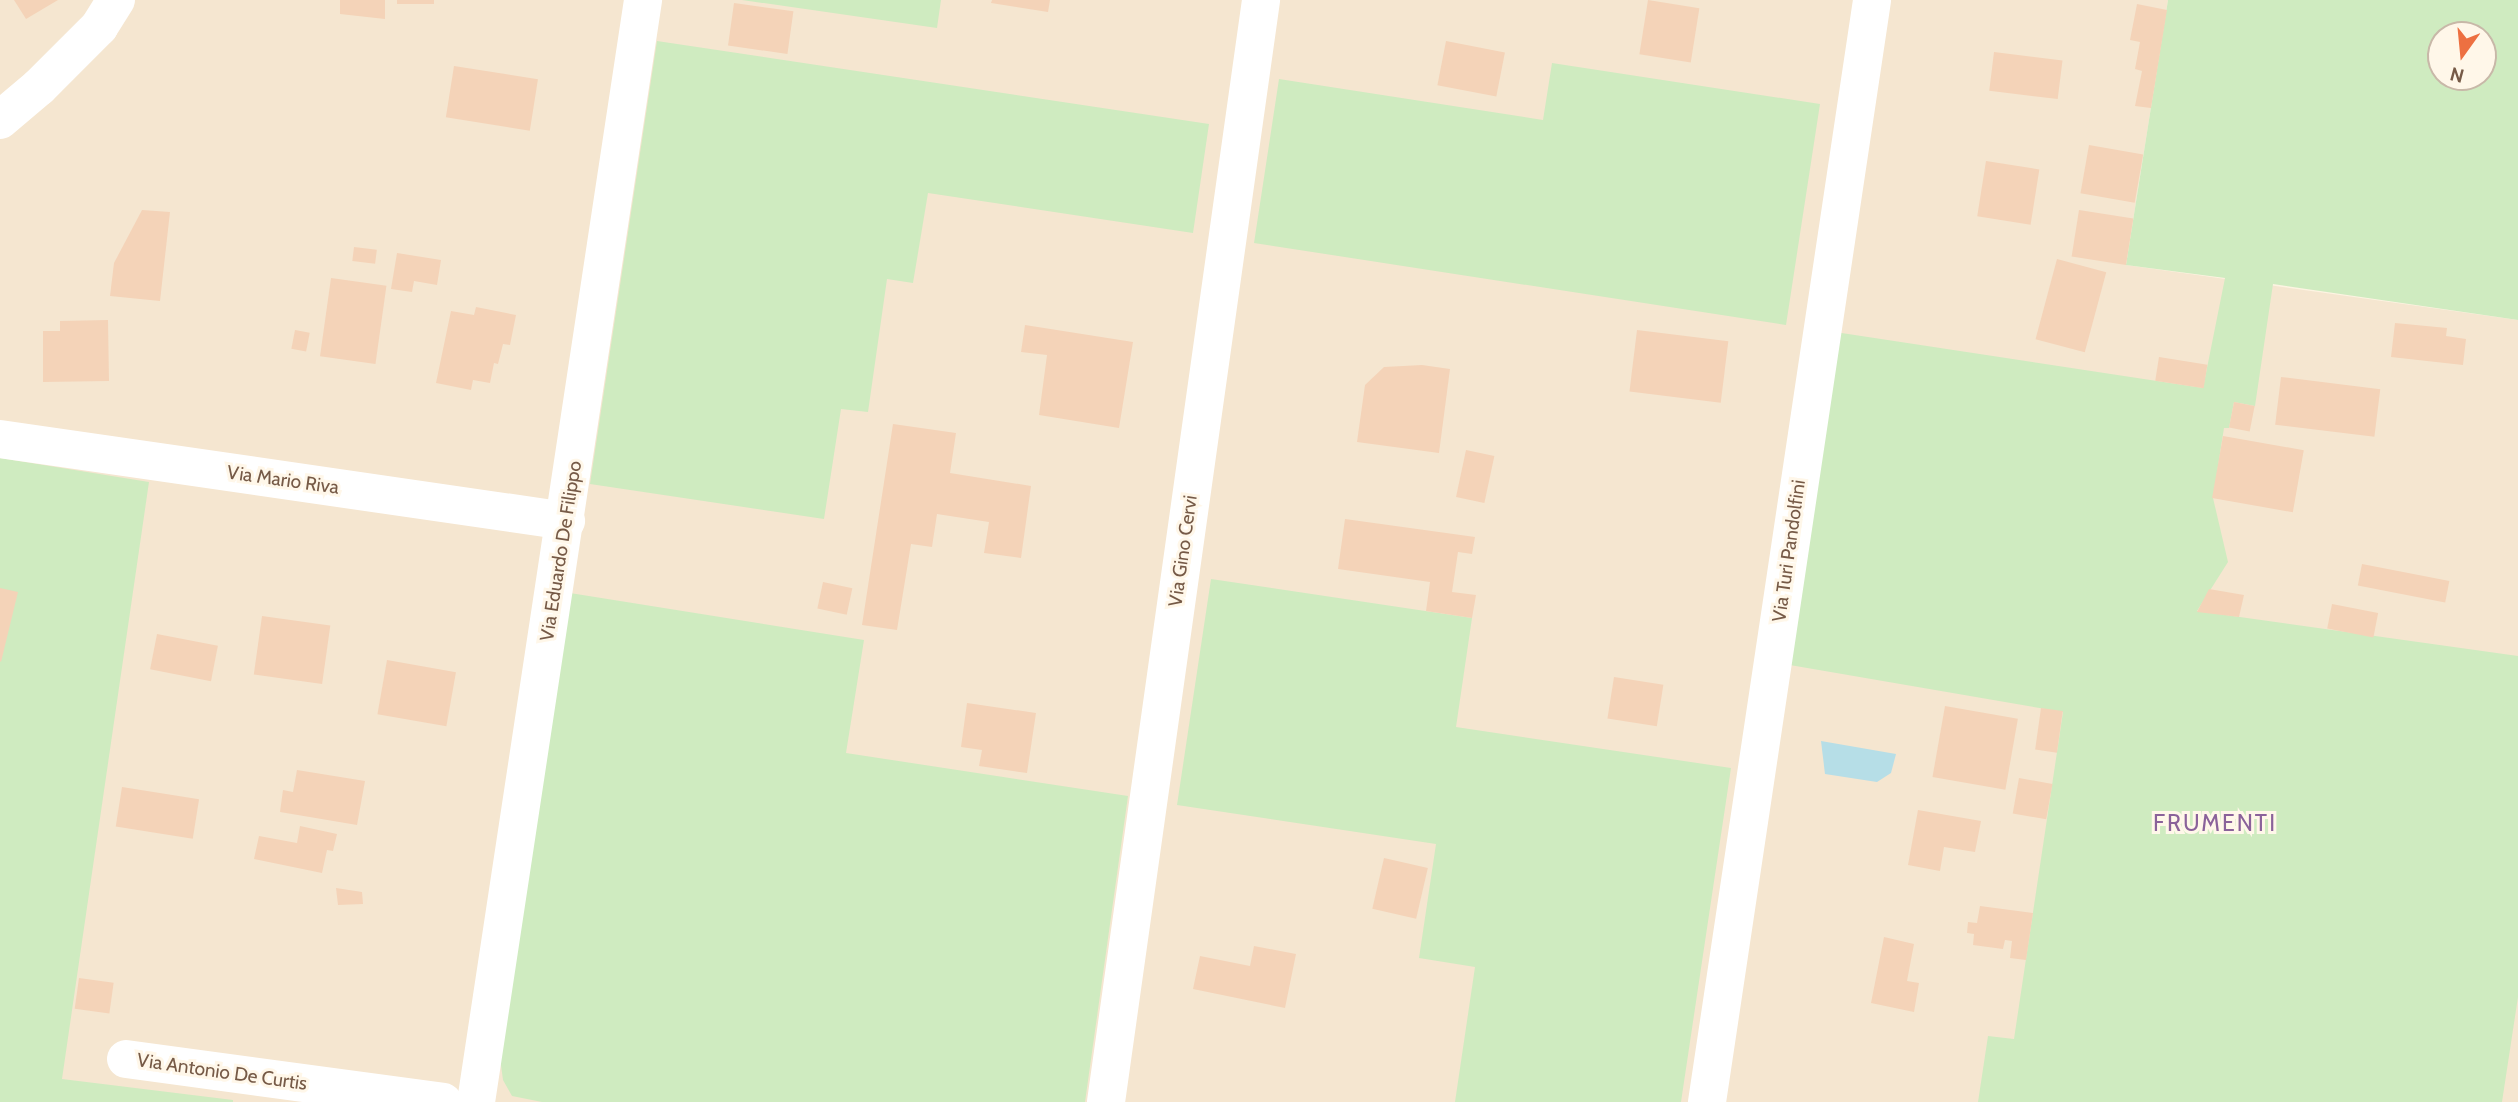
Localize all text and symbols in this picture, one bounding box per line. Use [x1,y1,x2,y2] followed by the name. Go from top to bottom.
[2427,21,2497,91] north arrow
[2447,62,2466,88] text: N
[535,459,587,643] street label: Via Eduardo De Filippo
[226,461,340,499] street label: Via Mario Riva
[1768,478,1810,624] street label: Via Turi Pandolfini
[1164,494,1202,608] street label: Via Gino Cervi
[2154,809,2276,837] district label: FRUMENTI
[135,1049,309,1095] street label: Via Antonio De Curtis

